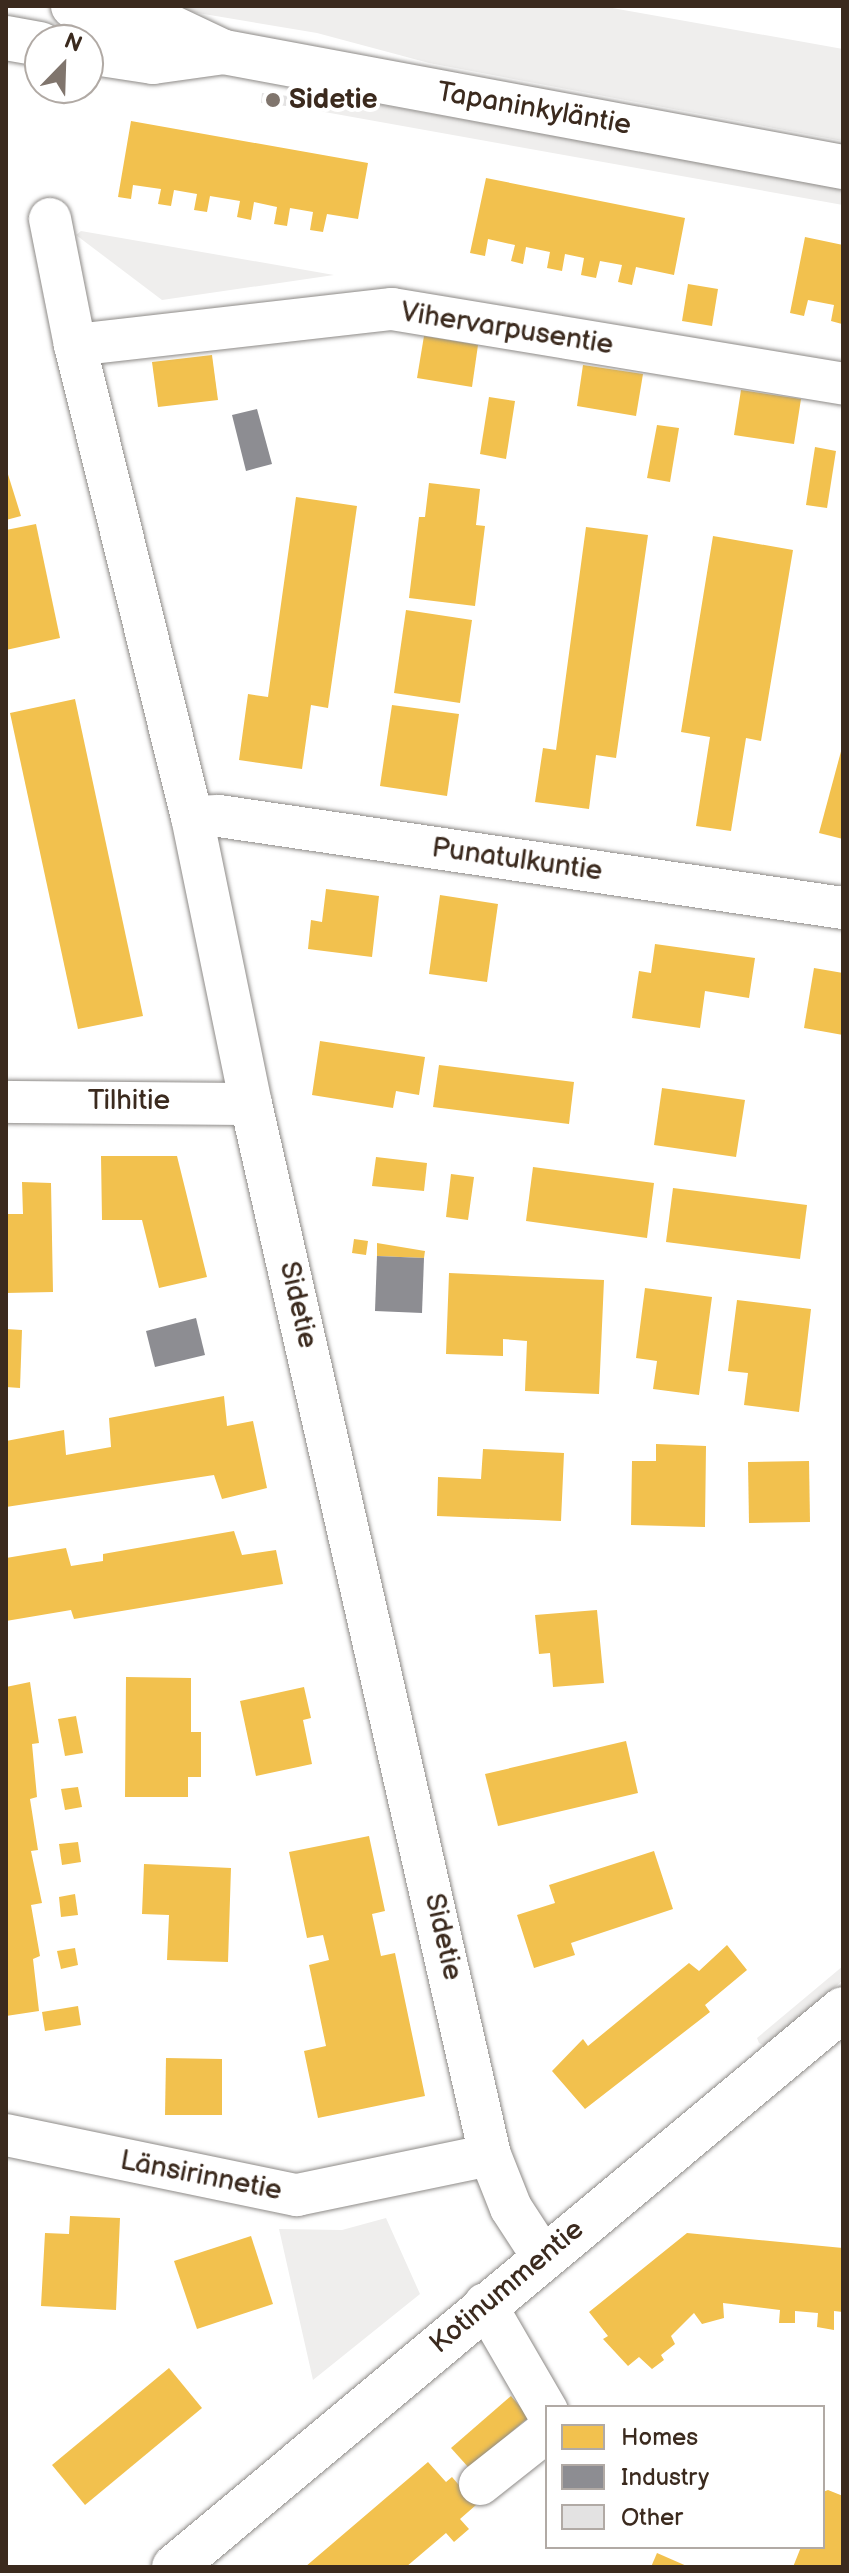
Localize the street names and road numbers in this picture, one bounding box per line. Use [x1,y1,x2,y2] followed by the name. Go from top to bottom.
[434,75,634,143] street label: Tapaninkyläntie
[398,296,616,362] street label: Vihervarpusentie
[430,831,604,889] street label: Punatulkuntie
[88,1084,170,1118] street label: Tilhitie
[272,1258,324,1352] street label: Sidetie
[417,1890,469,1984] street label: Sidetie
[117,2144,285,2208] street label: Länsirinnetie
[423,2213,591,2361] street label: Kotinummentie

